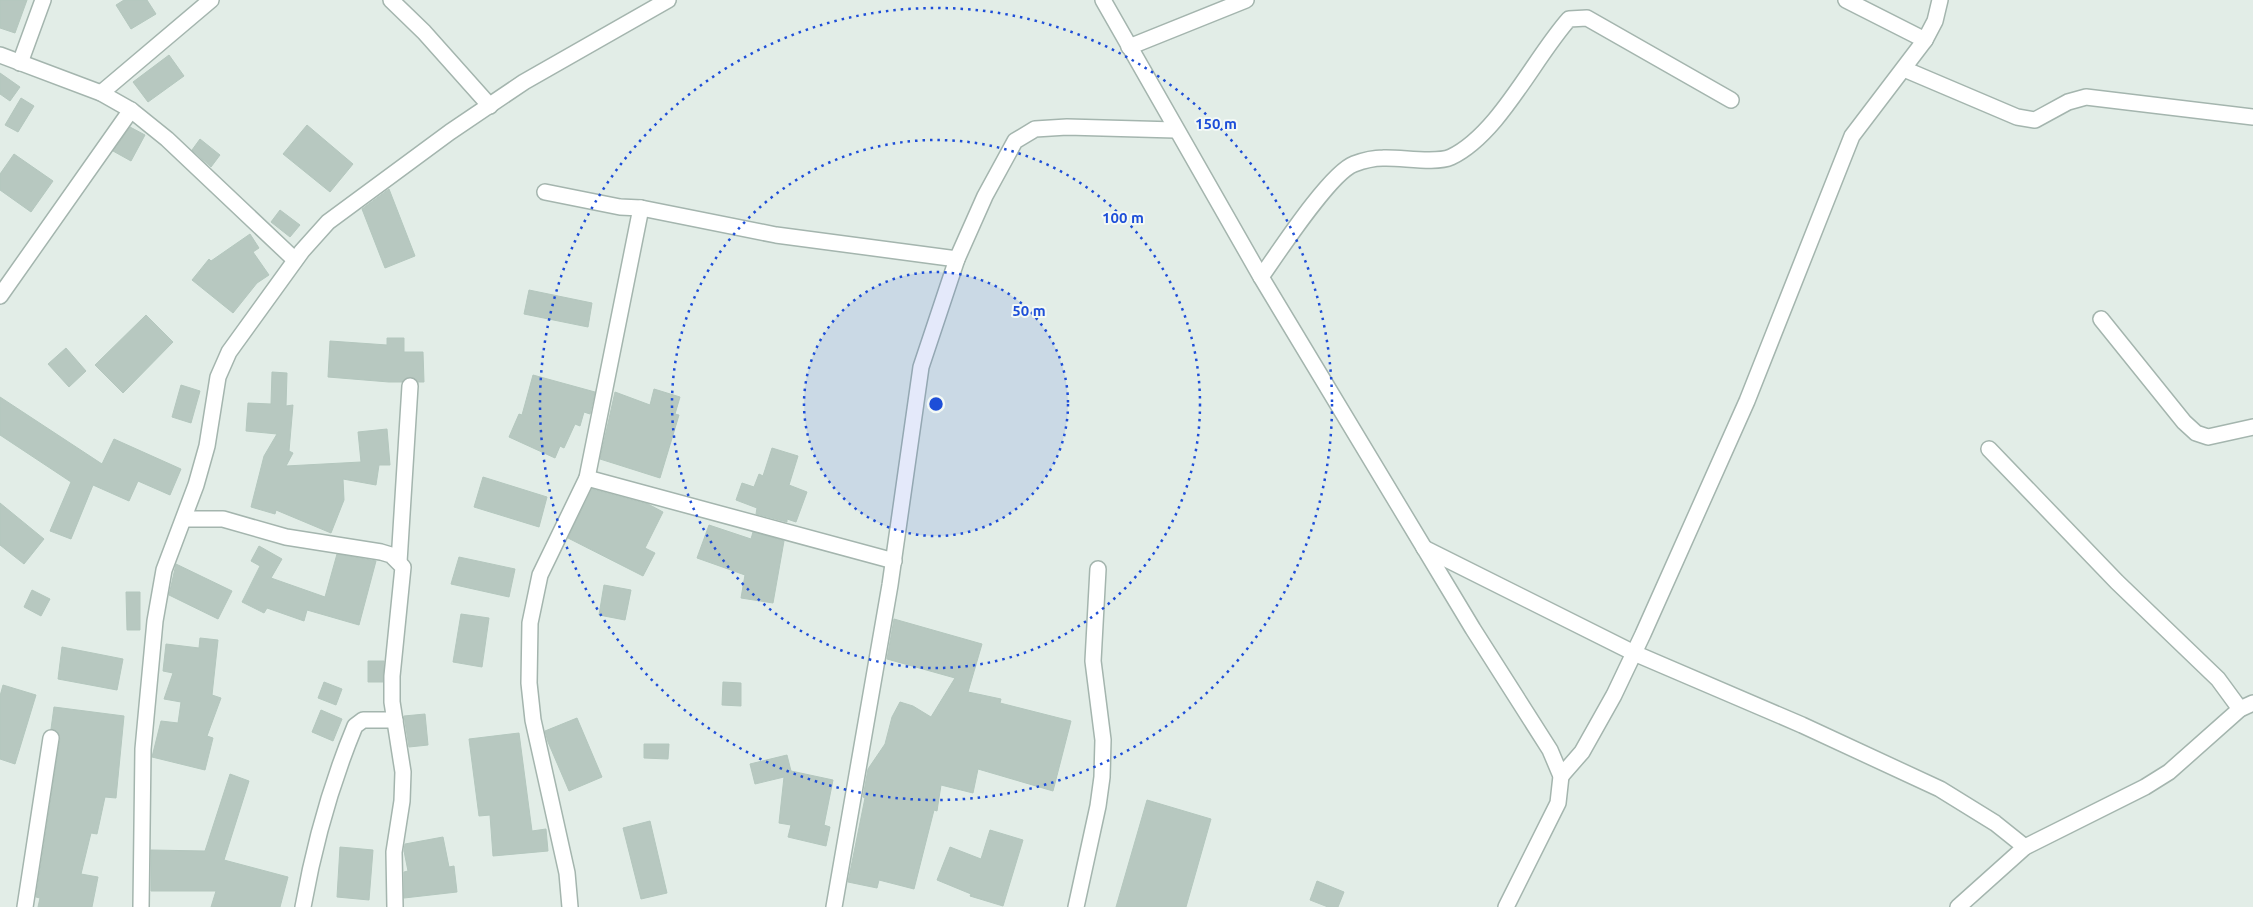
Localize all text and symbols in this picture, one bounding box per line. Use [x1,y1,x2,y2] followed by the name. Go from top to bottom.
[1195,115,1237,132] text: 150 m
[1102,209,1144,226] text: 100 m
[1012,302,1046,319] text: 50 m
[927,395,945,413] centre of rings

